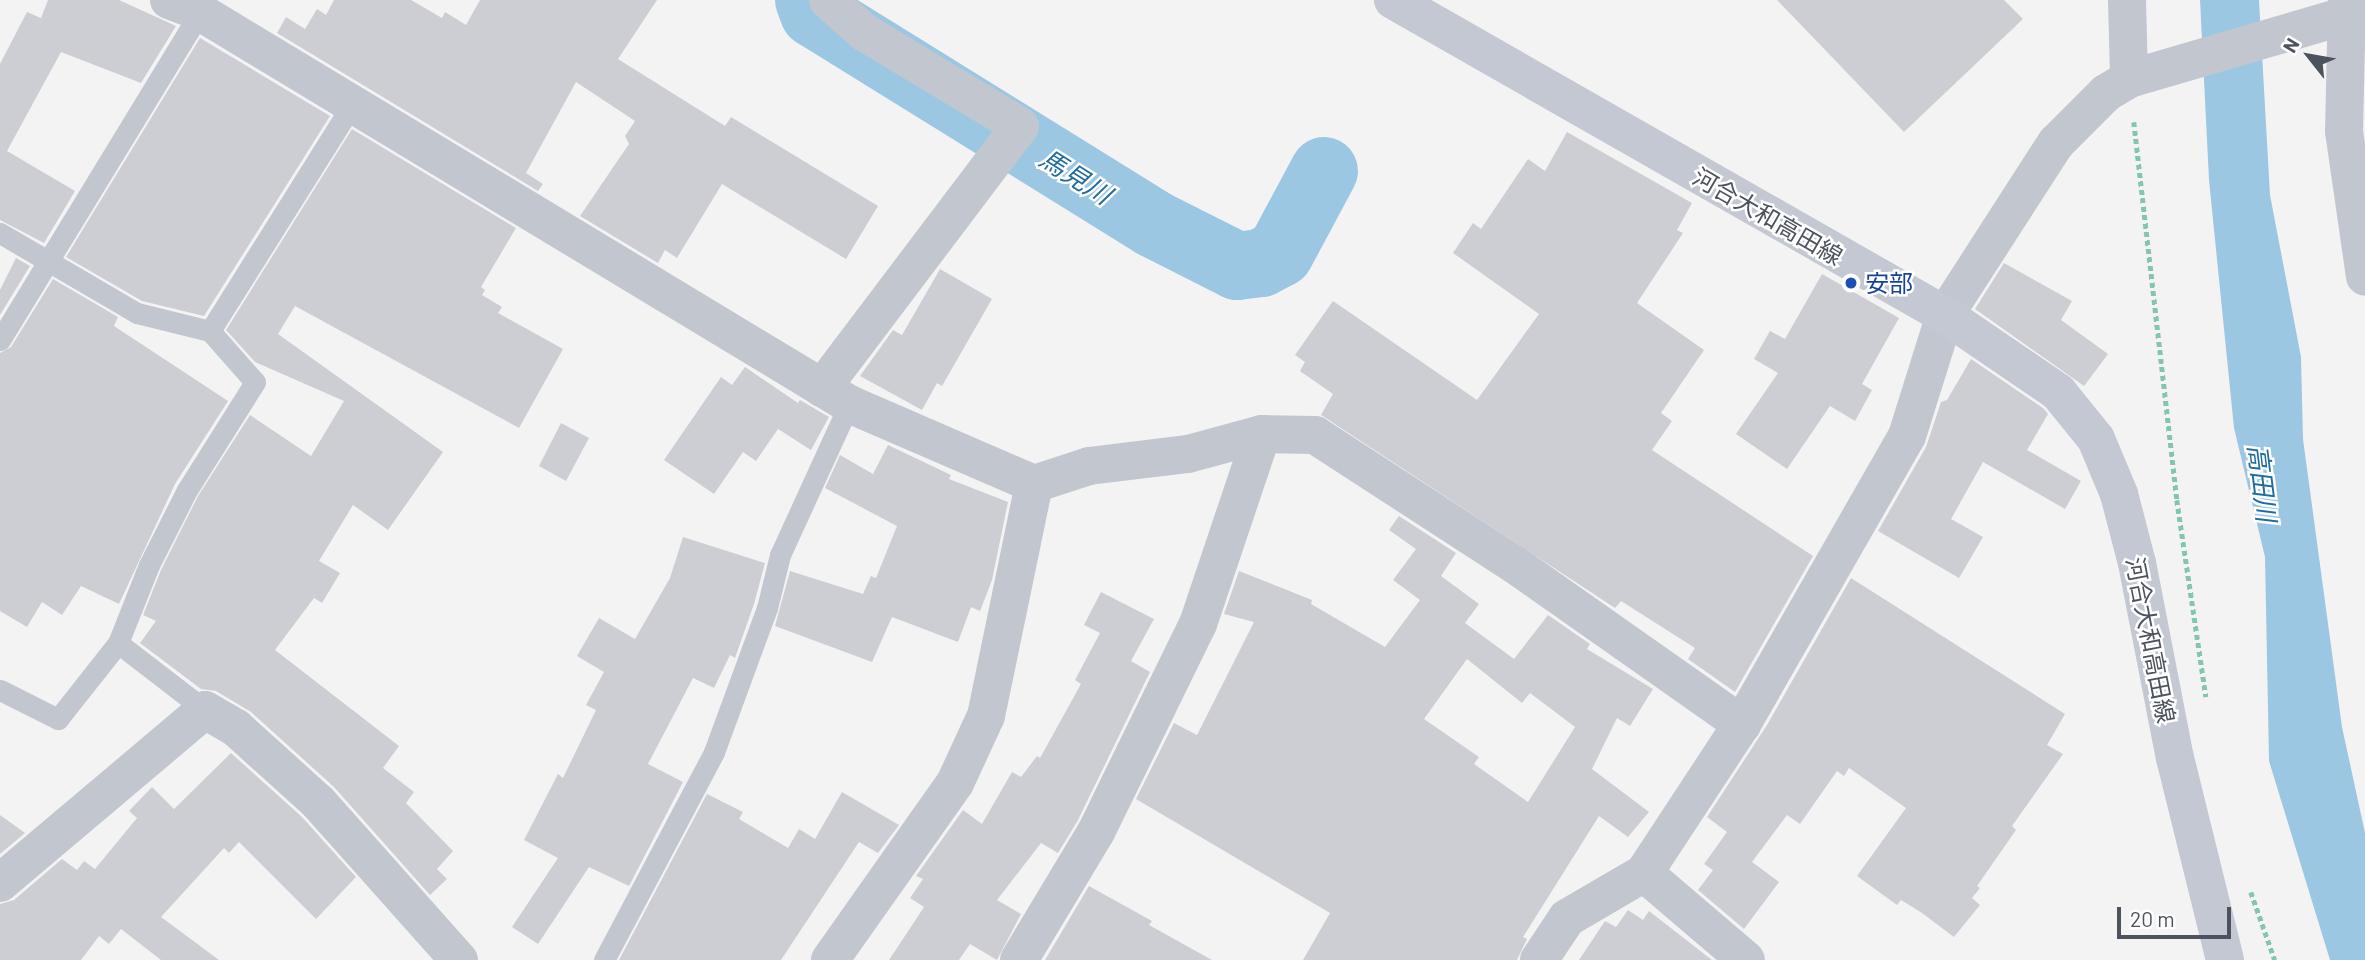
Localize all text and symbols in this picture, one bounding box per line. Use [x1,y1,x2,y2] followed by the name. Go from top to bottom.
[2274,21,2344,91] north arrow
[2277,34,2304,56] text: N
[1035,142,1117,210] water label: 馬見川
[1688,162,1848,270] street label: 河合大和高田線
[1865,269,1913,297] place label: 安部
[1843,275,1859,291] marker: 安部
[2243,442,2283,524] water label: 高田川
[2121,555,2181,725] street label: 河合大和高田線
[2120,894,2234,938] scale bar
[2130,906,2175,931] text: 20 m

